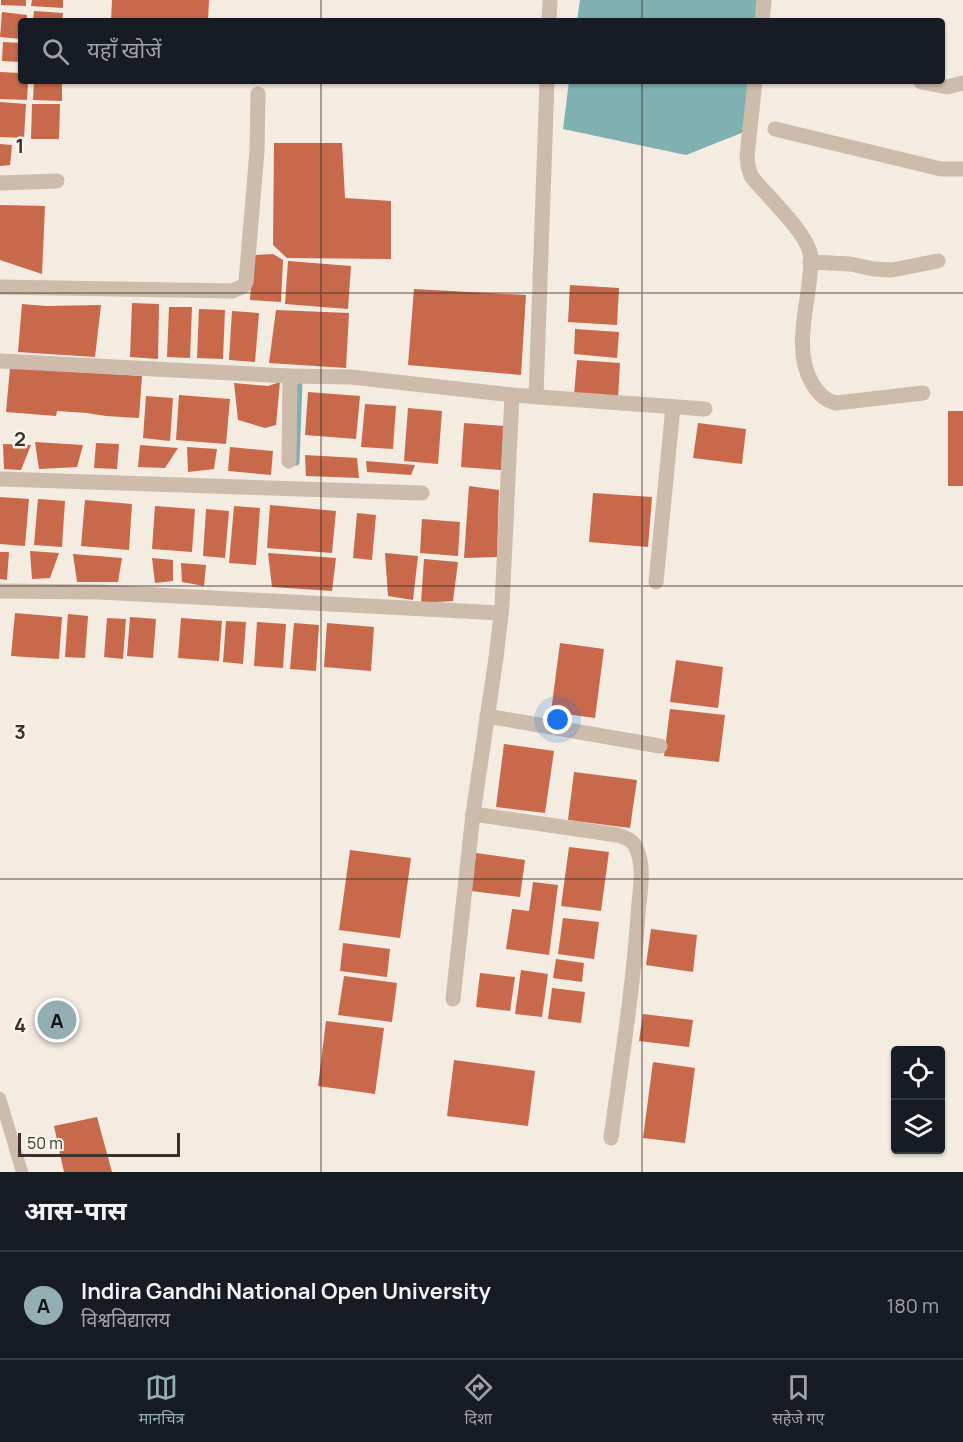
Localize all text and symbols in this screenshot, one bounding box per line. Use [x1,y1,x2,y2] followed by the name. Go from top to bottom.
[18,18,945,84] search box
[39,35,72,68] icon: search
[87,35,162,65] text: यहाँ खोजें
[16,132,24,159] text: 1
[14,425,26,452] text: 2
[543,705,572,734] your location
[14,718,26,745] text: 3
[38,998,76,1042] pin: A
[14,1011,26,1038] text: 4
[891,1046,945,1154] map controls
[891,1046,945,1100] button: locate
[891,1100,945,1154] button: layers
[18,1130,180,1158] scale bar
[27,1132,63,1154] text: 50 m
[24,1192,127,1228] text: आस-पास
[81,1276,491,1306] text: Indira Gandhi National Open University
[37,1292,50,1319] text: A
[886,1292,939,1319] text: 180 m
[81,1306,170,1333] text: विश्वविद्यालय
[139,1371,184,1431] tab: मानचित्र
[462,1371,495,1431] tab: दिशा
[772,1371,824,1431] tab: सहेजे गए

